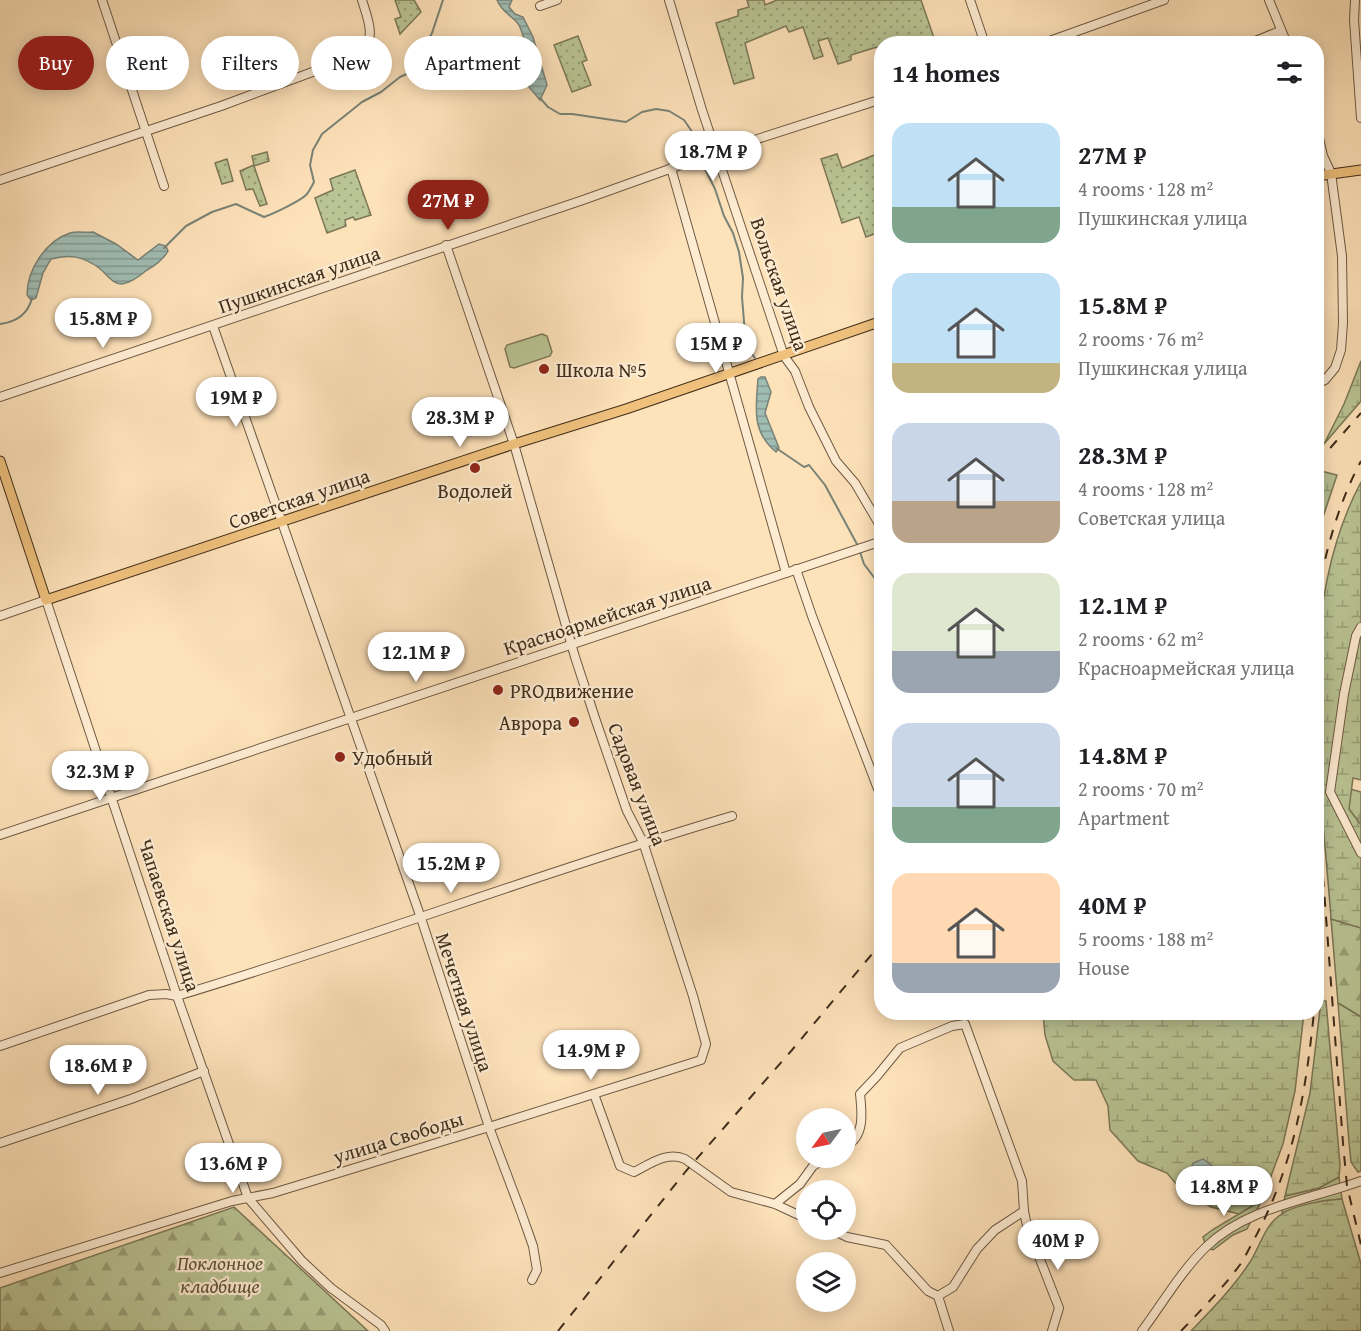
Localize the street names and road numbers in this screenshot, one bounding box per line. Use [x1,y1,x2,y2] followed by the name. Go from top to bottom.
[744,213,817,355] street label: Вольская улица
[214,238,384,320] street label: Пушкинская улица
[225,460,374,536] street label: Советская улица
[500,568,715,662] street label: Красноармейская улица
[601,718,675,850] street label: Садовая улица
[132,835,209,996] street label: Чапаевская улица
[429,929,501,1076] street label: Мечетная улица
[328,1103,467,1171] street label: улица Свободы

